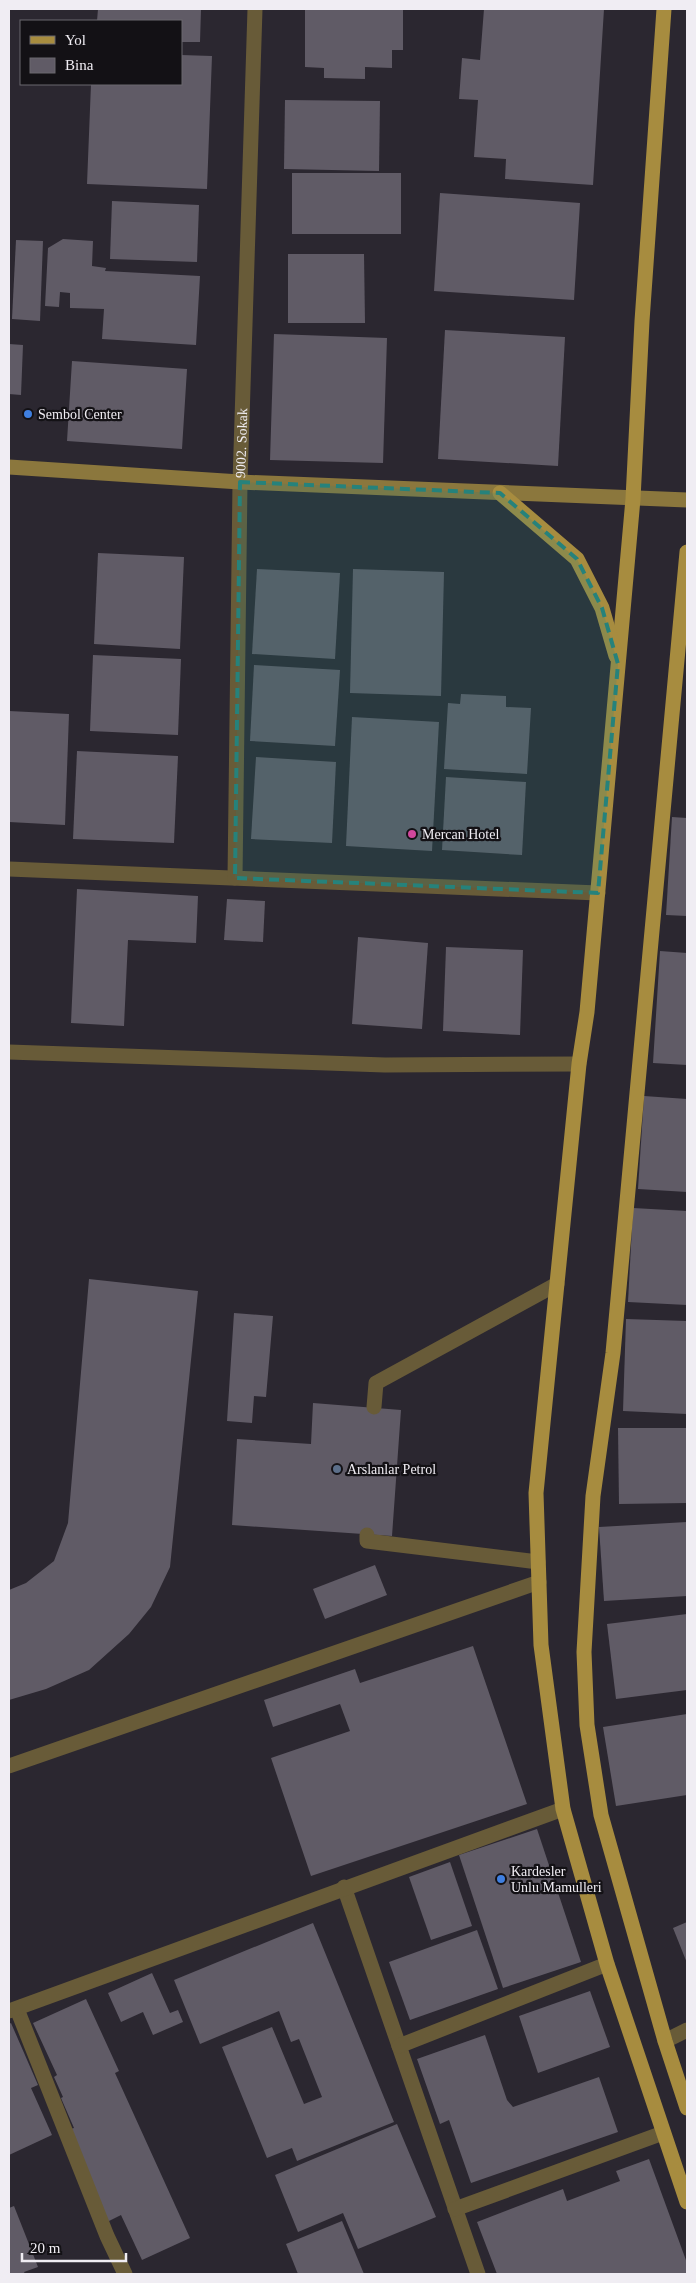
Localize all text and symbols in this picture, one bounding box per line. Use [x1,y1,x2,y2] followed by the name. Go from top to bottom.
[20,20,182,85] legend
[65,32,86,48] text: Yol
[65,57,94,73] text: Bina
[38,407,122,422] place label: Sembol Center
[22,408,34,420] marker: Sembol Center
[233,408,250,478] street label: 9002. Sokak
[422,827,499,842] place label: Mercan Hotel
[406,828,418,840] marker: Mercan Hotel
[347,1462,436,1477] place label: Arslanlar Petrol
[331,1463,343,1475] marker: Arslanlar Petrol
[511,1864,602,1895] place label: Kardesler Unlu Mamulleri
[495,1873,507,1885] marker: Kardesler Unlu Mamulleri
[22,2230,126,2262] scale bar
[30,2240,61,2256] text: 20 m

